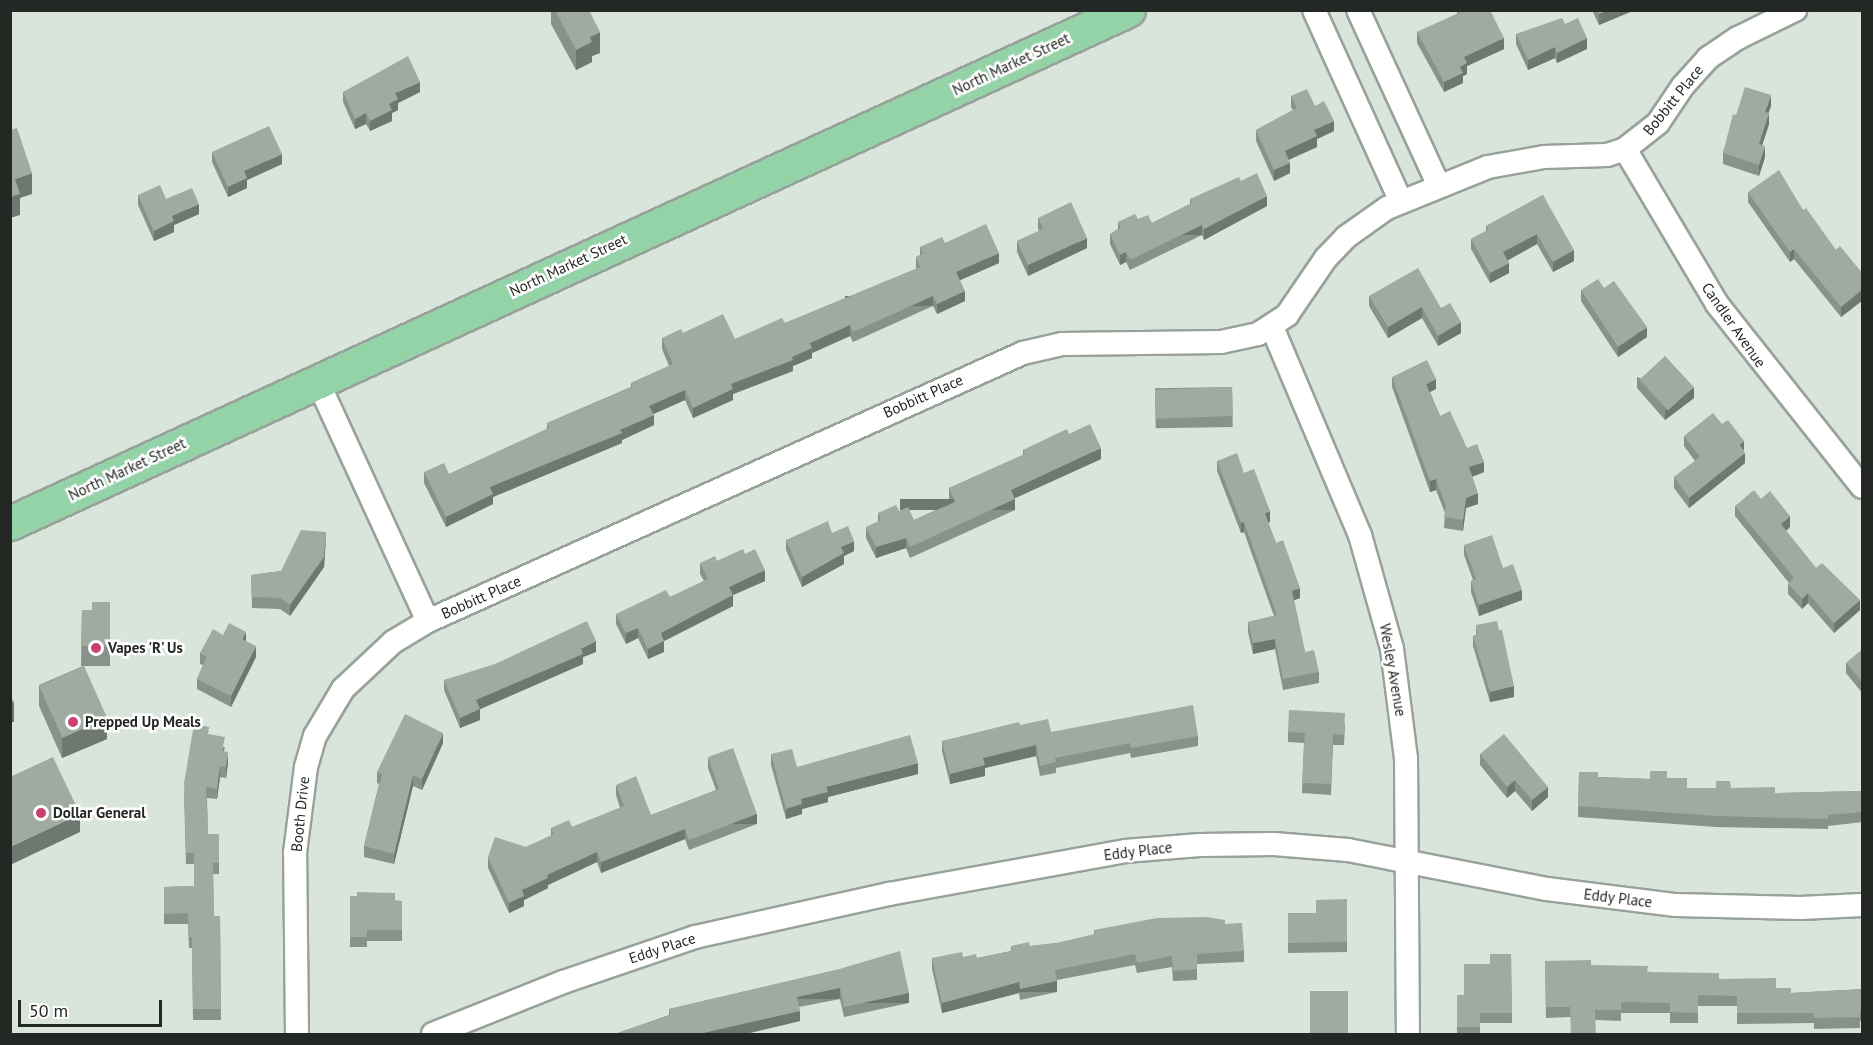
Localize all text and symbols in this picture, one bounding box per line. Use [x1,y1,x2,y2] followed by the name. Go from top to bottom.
[949,29,1073,99] street label: North Market Street
[1639,61,1707,139] street label: Bobbitt Place
[506,230,630,300] street label: North Market Street
[1698,279,1770,371] street label: Candler Avenue
[880,370,966,422] street label: Bobbitt Place
[65,434,189,504] street label: North Market Street
[438,571,524,623] street label: Bobbitt Place
[1376,622,1410,718] street label: Wesley Avenue
[108,639,185,657] place label: Vapes 'R' Us
[89,641,103,655] marker: Vapes 'R' Us
[85,713,201,731] place label: Prepped Up Meals
[66,715,80,729] marker: Prepped Up Meals
[287,775,313,853] street label: Booth Drive
[53,804,146,822] place label: Dollar General
[34,806,48,820] marker: Dollar General
[1102,838,1174,864] street label: Eddy Place
[1582,885,1654,911] street label: Eddy Place
[626,929,698,967] street label: Eddy Place
[21,988,165,1026] scale bar
[29,999,68,1022] text: 50 m

